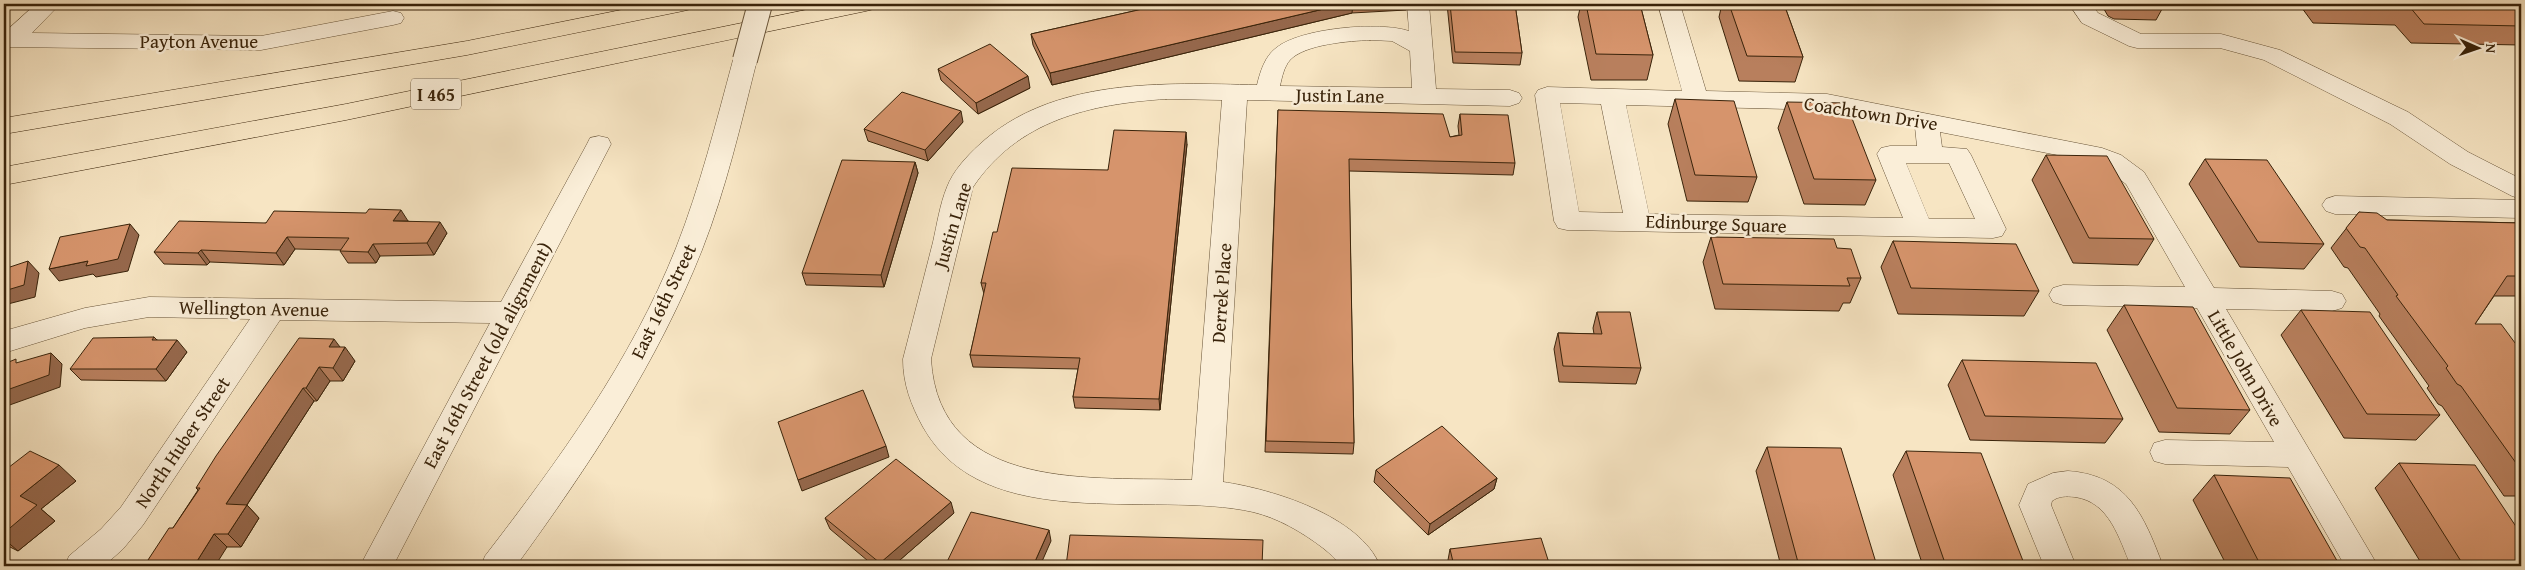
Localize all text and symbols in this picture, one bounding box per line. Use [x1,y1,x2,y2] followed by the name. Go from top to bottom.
[2452,22,2502,72] north arrow
[140,27,258,55] street label: Payton Avenue
[2481,43,2501,54] text: N
[411,78,461,110] road number: I 465
[1293,80,1385,110] street label: Justin Lane
[1802,89,1940,137] street label: Coachtown Drive
[925,179,978,273] street label: Justin Lane
[1645,207,1787,239] street label: Edinburge Square
[415,237,559,473] street label: East 16th Street (old alignment)
[623,238,703,363] street label: East 16th Street
[1204,242,1238,344] street label: Derrek Place
[179,293,329,323] street label: Wellington Avenue
[2201,305,2291,431] street label: Little John Drive
[128,370,237,513] street label: North Huber Street

